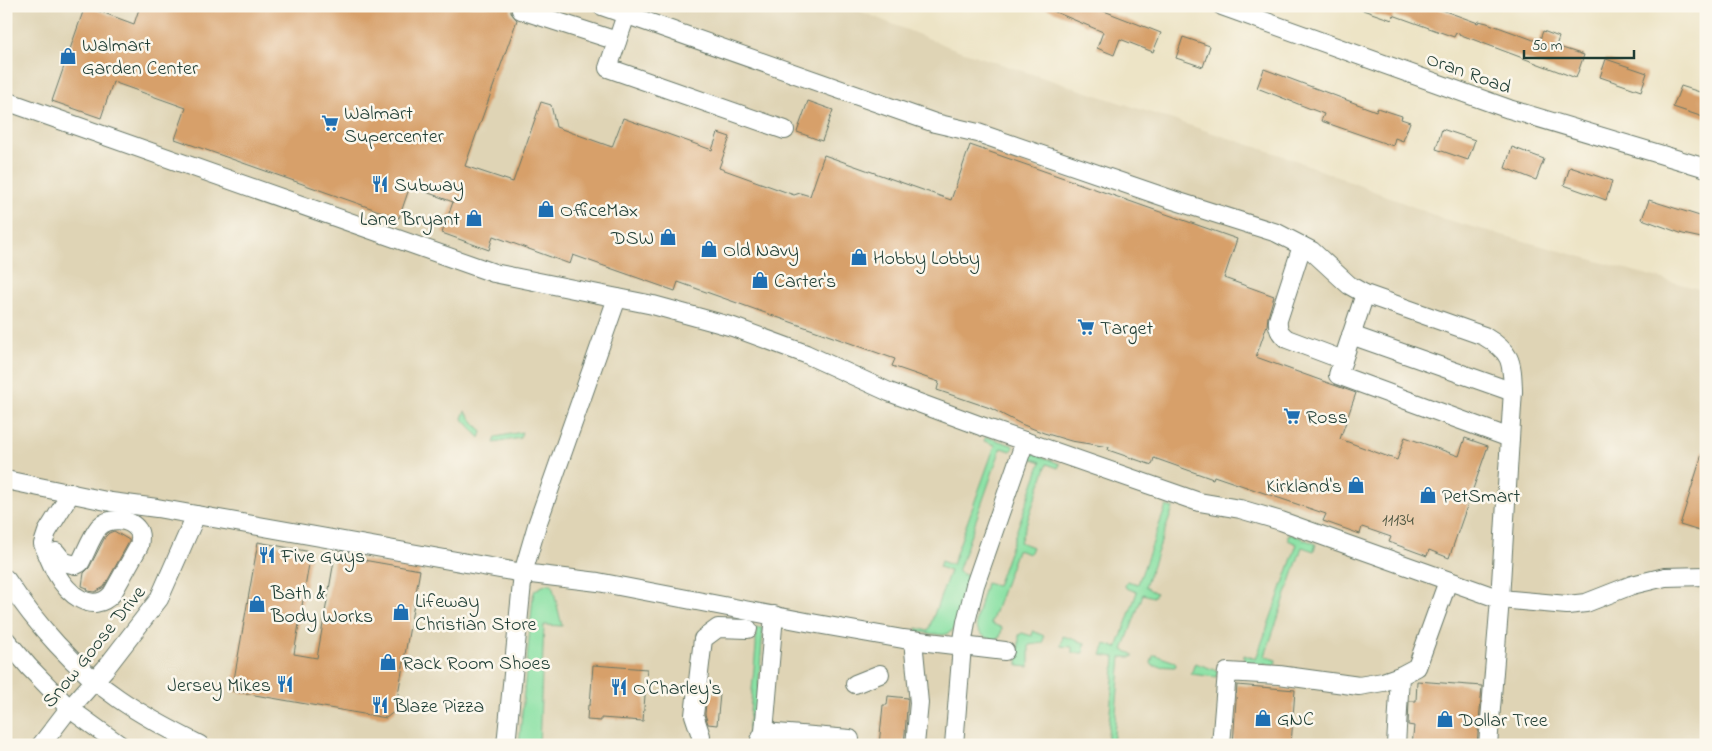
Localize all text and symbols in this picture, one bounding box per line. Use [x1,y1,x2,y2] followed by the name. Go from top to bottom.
[1524,28,1634,60] scale bar
[82,32,199,84] place label: Walmart Garden Center
[1532,35,1563,57] text: 50 m
[58,46,78,66] shop icon: Walmart Garden Center
[1422,46,1515,103] street label: Oran Road
[344,100,445,152] place label: Walmart Supercenter
[320,113,340,133] supermarket icon: Walmart Supercenter
[394,172,464,201] place label: Subway
[370,174,390,194] restaurant icon: Subway
[560,197,638,226] place label: OfficeMax
[536,199,556,219] shop icon: OfficeMax
[360,206,460,235] place label: Lane Bryant
[464,208,484,228] shop icon: Lane Bryant
[610,225,654,254] place label: DSW
[658,227,678,247] shop icon: DSW
[723,237,799,266] place label: Old Navy
[699,239,719,259] shop icon: Old Navy
[873,245,980,274] place label: Hobby Lobby
[849,247,869,267] shop icon: Hobby Lobby
[774,268,836,297] place label: Carter's
[750,270,770,290] shop icon: Carter's
[1100,315,1153,345] place label: Target
[1076,317,1096,337] supermarket icon: Target
[1306,404,1348,433] place label: Ross
[1282,406,1302,426] supermarket icon: Ross
[1266,473,1342,502] place label: Kirkland's
[1346,475,1366,495] shop icon: Kirkland's
[1442,483,1520,512] place label: PetSmart
[1418,485,1438,505] shop icon: PetSmart
[1382,508,1415,534] house number: 11134
[280,543,365,572] place label: Five Guys
[257,545,277,565] restaurant icon: Five Guys
[36,580,154,715] street label: Snow Goose Drive
[270,580,373,632] place label: Bath & Body Works
[415,588,537,640] place label: Lifeway Christian Store
[247,594,267,614] shop icon: Bath & Body Works
[391,602,411,622] shop icon: Lifeway Christian Store
[402,650,551,679] place label: Rack Room Shoes
[378,652,398,672] shop icon: Rack Room Shoes
[167,672,271,701] place label: Jersey Mikes
[275,674,295,694] restaurant icon: Jersey Mikes
[633,675,721,704] place label: O'Charley's
[609,677,629,697] restaurant icon: O'Charley's
[393,693,484,722] place label: Blaze Pizza
[370,695,390,715] restaurant icon: Blaze Pizza
[1277,706,1314,735] place label: GNC
[1458,707,1548,736] place label: Dollar Tree
[1253,708,1273,728] shop icon: GNC
[1435,709,1455,729] shop icon: Dollar Tree

